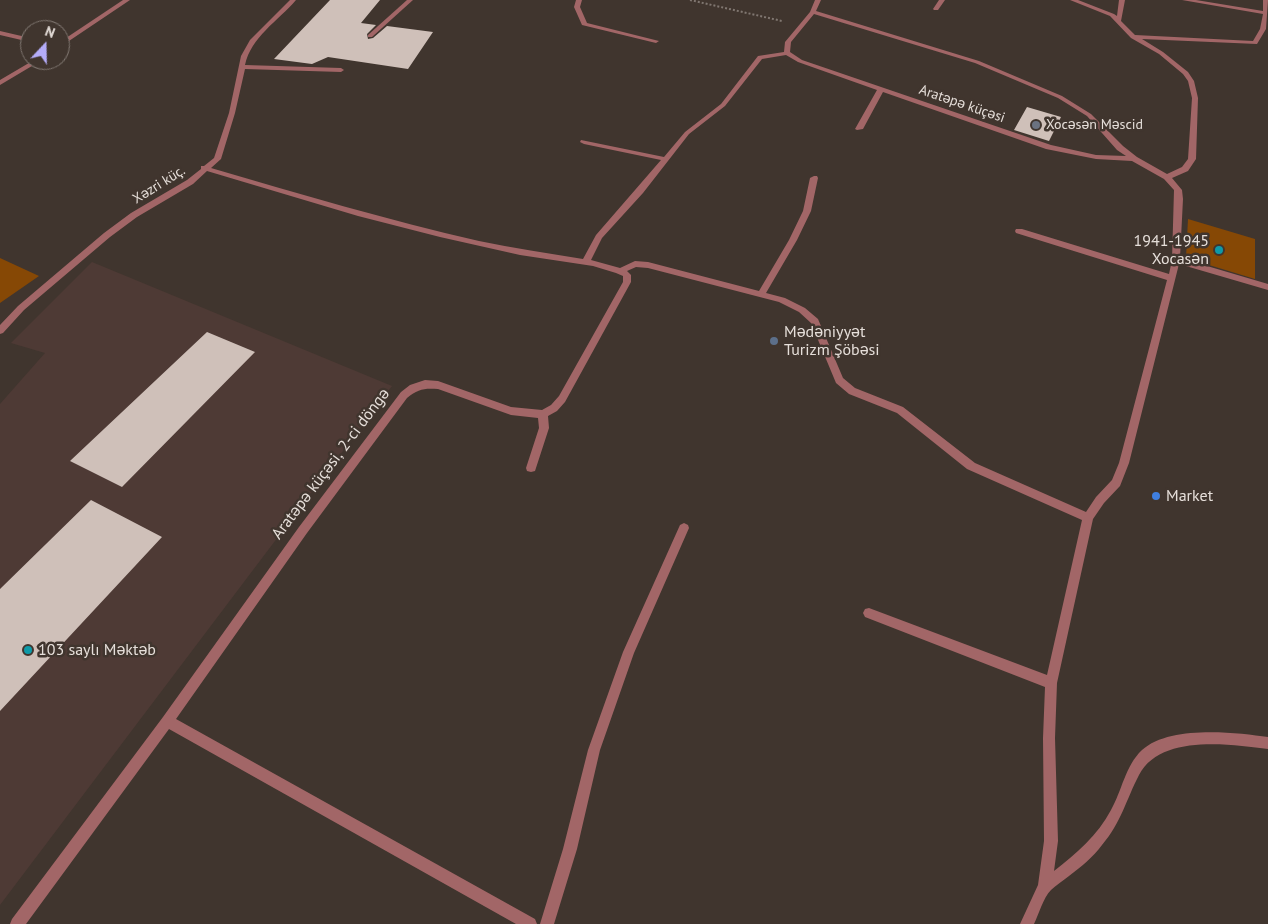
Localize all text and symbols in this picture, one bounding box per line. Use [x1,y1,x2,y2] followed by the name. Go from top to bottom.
[20,20,70,70] north arrow
[42,22,58,42] text: N
[917,81,1007,127] street label: Aratəpə küçəsi
[1046,117,1143,133] place label: Xocəsən Məscid
[1030,119,1042,131] marker: Xocəsən Məscid
[130,162,188,208] street label: Xəzri küç.
[1133,231,1209,269] place label: 1941-1945 Xocasən
[1213,244,1225,256] marker: 1941-1945 Xocasən
[784,322,880,360] place label: Mədəniyyət Turizm Şöbəsi
[768,335,780,347] marker: Mədəniyyət Turizm Şöbəsi
[268,385,394,543] street label: Aratəpə küçəsi, 2-ci döngə
[1166,486,1213,506] place label: Market
[1150,490,1162,502] marker: Market
[38,640,156,660] place label: 103 saylı Məktəb
[22,644,34,656] marker: 103 saylı Məktəb

